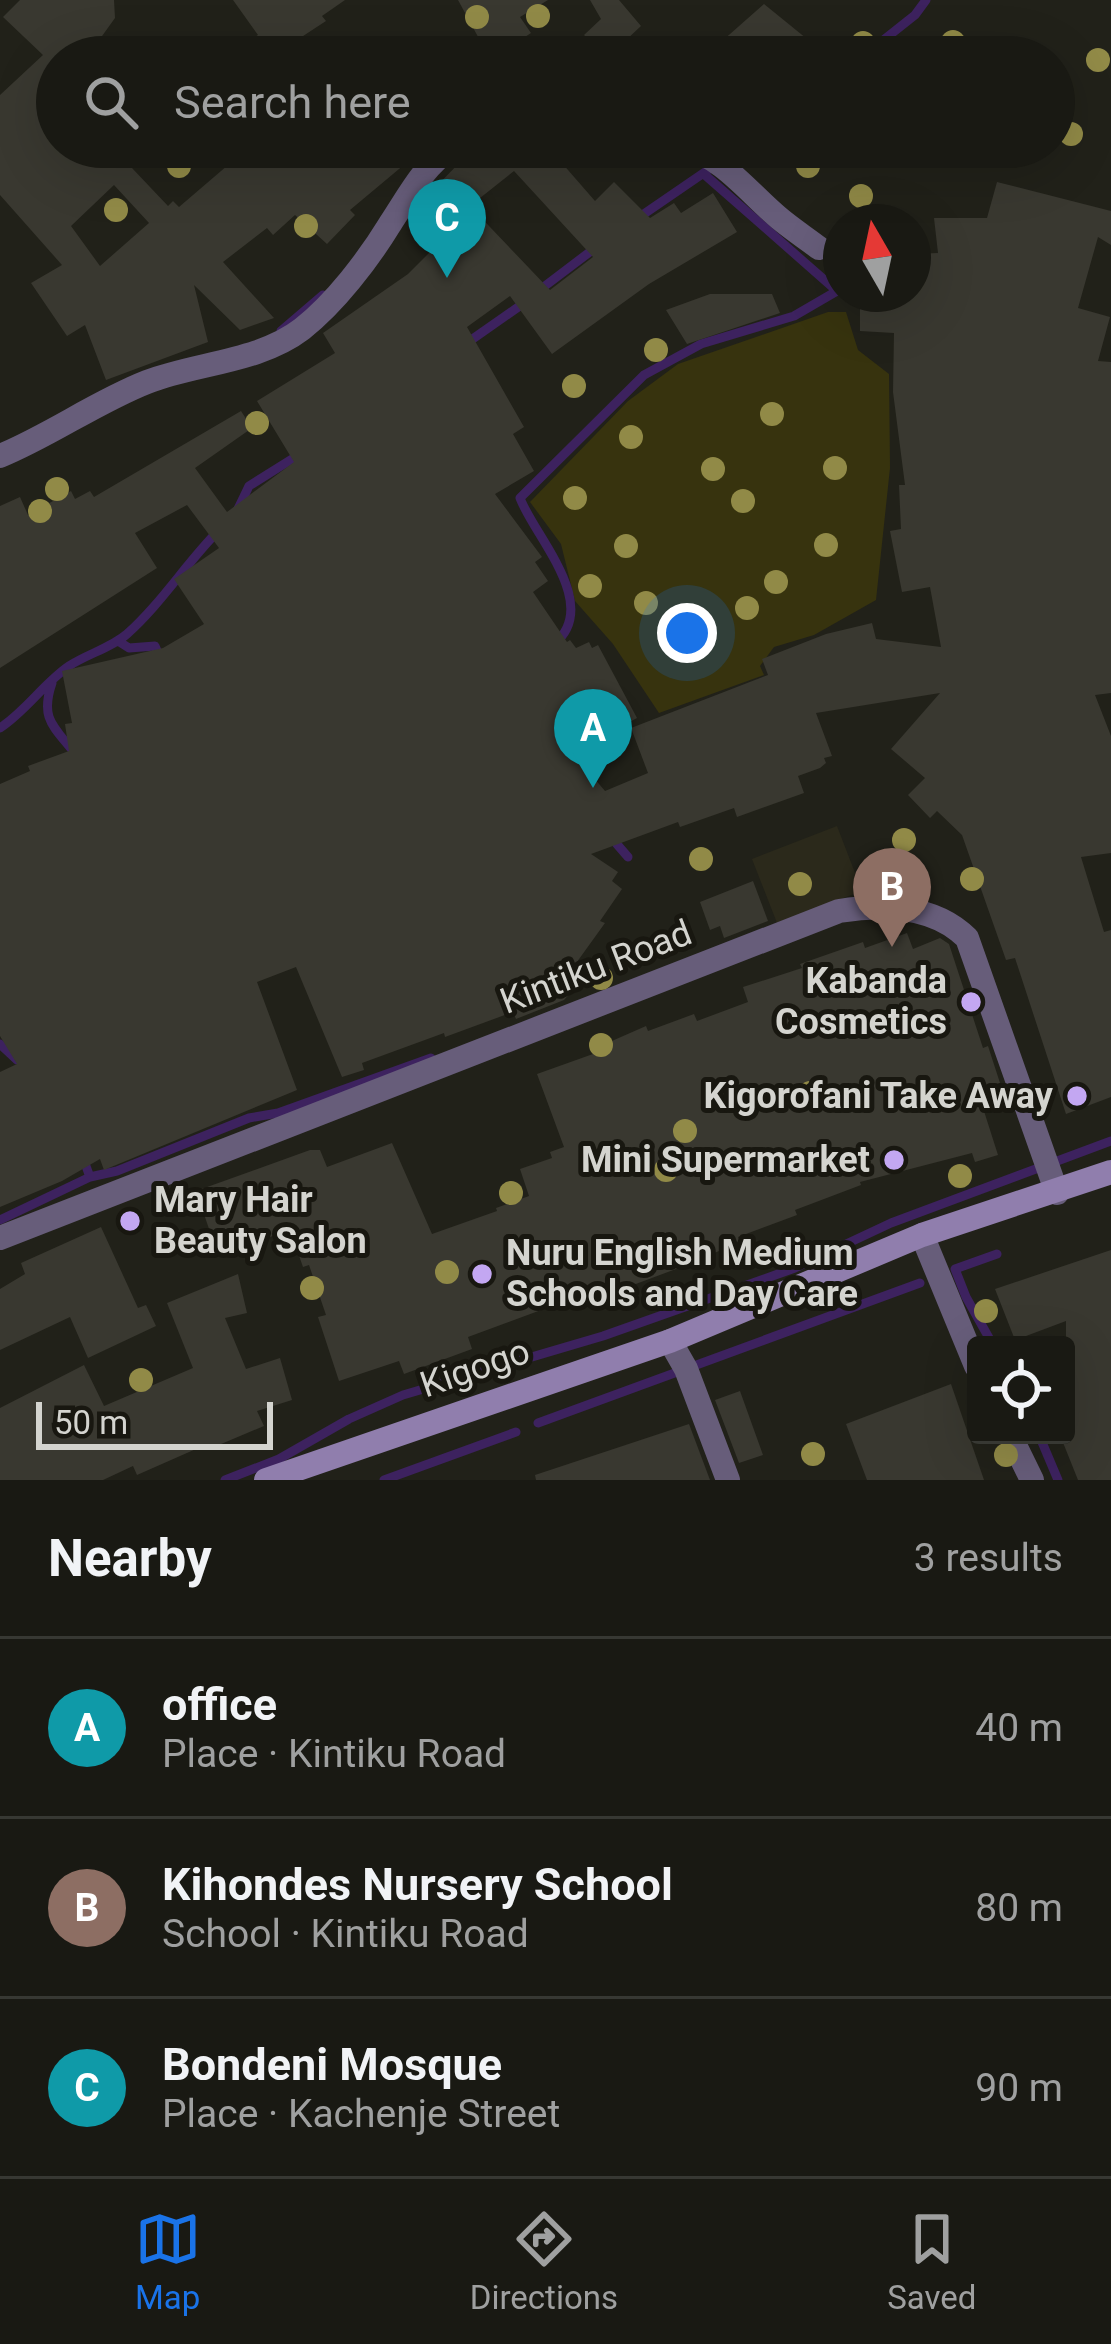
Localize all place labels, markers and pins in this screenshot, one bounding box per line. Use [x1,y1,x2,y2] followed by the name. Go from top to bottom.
[408,179,486,278] pin: C
[554,689,632,788] pin: A
[853,848,931,947] pin: B
[775,960,947,1043] place label: Kabanda Cosmetics
[958,989,984,1015] marker: Kabanda Cosmetics
[704,1075,1054,1117] place label: Kigorofani Take Away
[1064,1083,1090,1109] marker: Kigorofani Take Away
[581,1139,870,1181] place label: Mini Supermarket
[881,1147,907,1173] marker: Mini Supermarket
[154,1179,367,1262] place label: Mary Hair Beauty Salon
[117,1208,143,1234] marker: Mary Hair Beauty Salon
[506,1232,858,1315] place label: Nuru English Medium Schools and Day Care
[469,1261,495,1287] marker: Nuru English Medium Schools and Day Care

